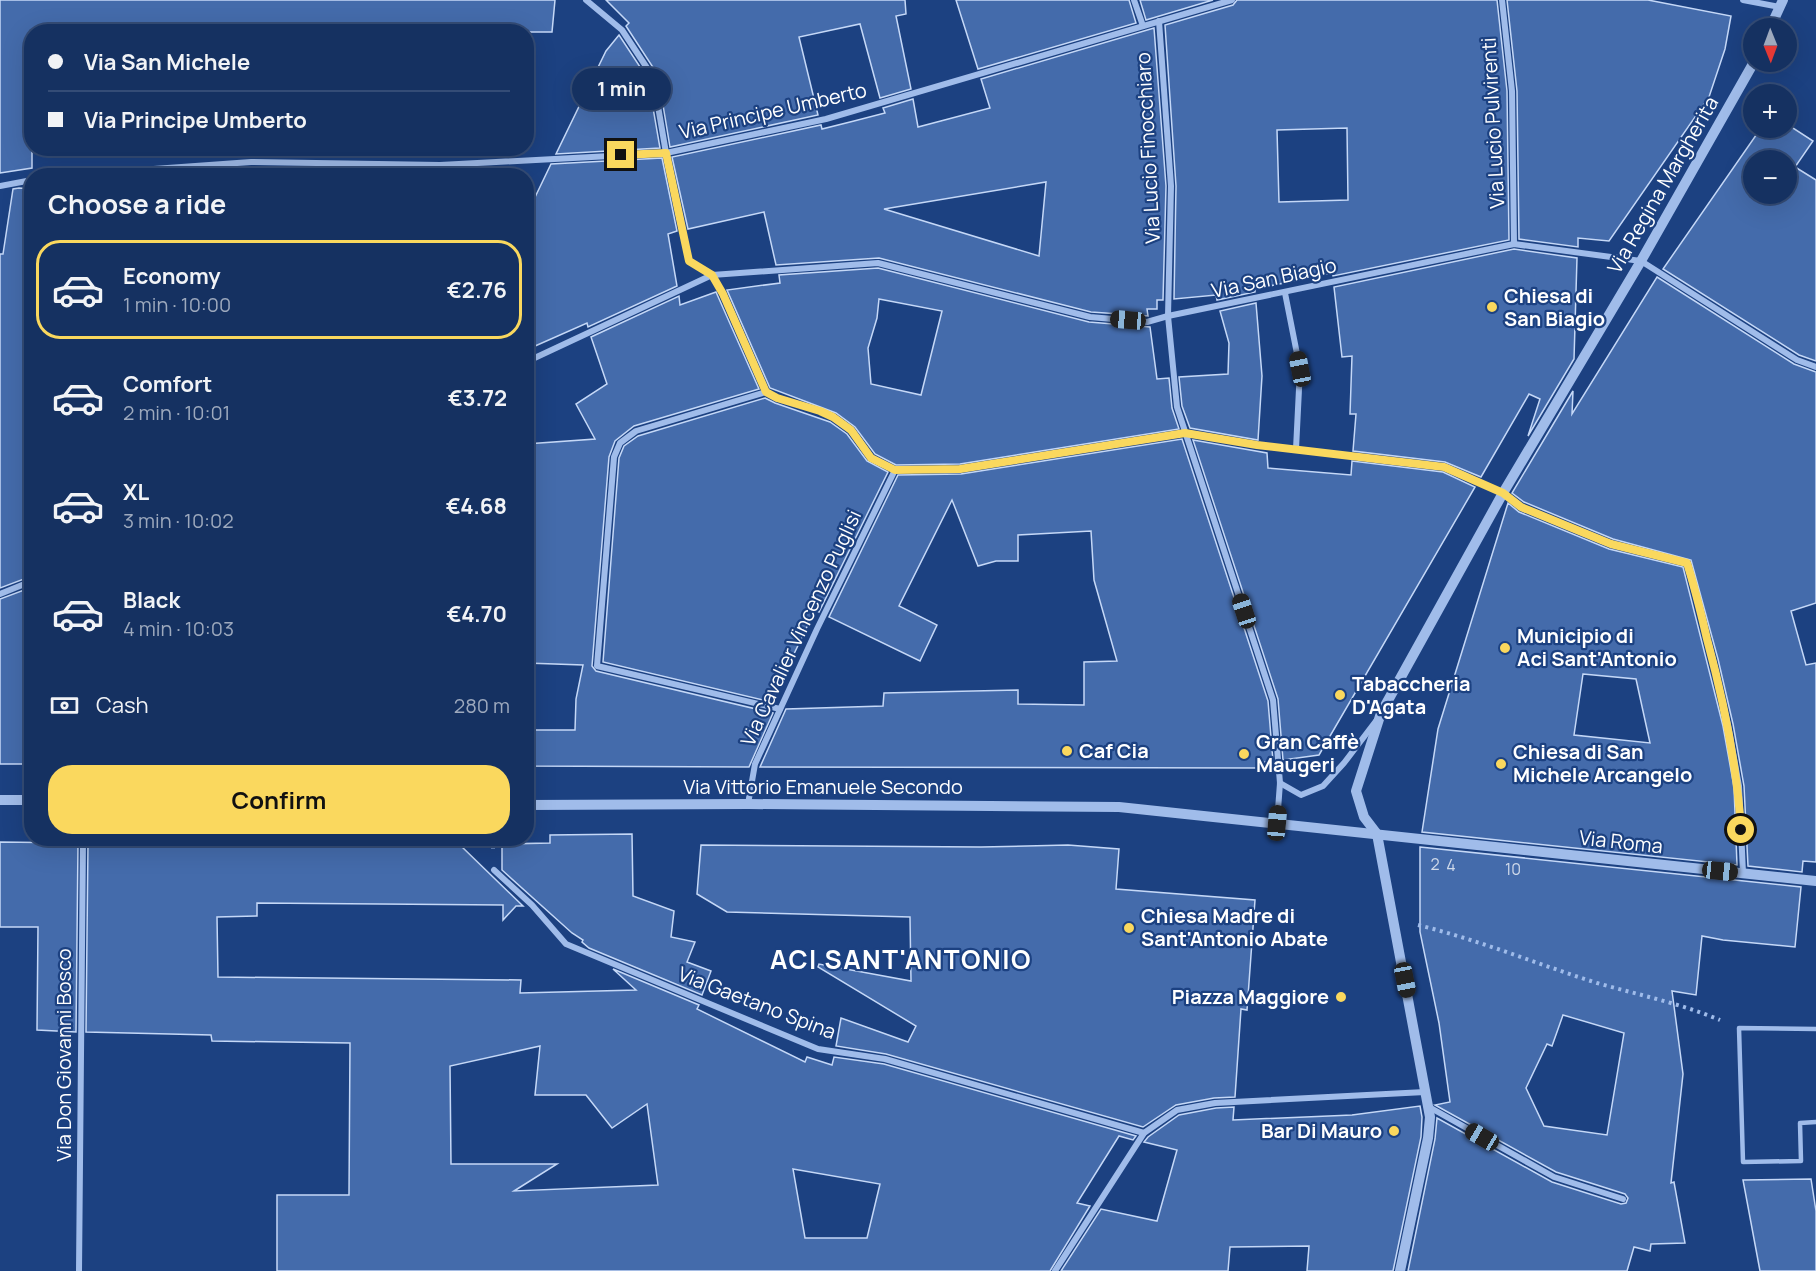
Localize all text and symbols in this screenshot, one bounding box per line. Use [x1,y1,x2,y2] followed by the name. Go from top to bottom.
[1743,18,1797,72] north arrow
[1743,18,1797,204] map controls
[1475,37,1510,209] street label: Via Lucio Pulvirenti
[84,47,250,77] text: Via San Michele
[1129,52,1166,244] street label: Via Lucio Finocchiaro
[572,68,670,110] callout: 1 min
[597,75,646,102] text: 1 min
[677,76,869,145] street label: Via Principe Umberto
[1743,84,1797,138] button: +
[1601,91,1724,278] street label: Via Regina Margherita
[84,105,307,135] text: Via Principe Umberto
[607,141,634,168] route end
[1743,150,1797,204] button: −
[48,185,226,222] text: Choose a ride
[1209,251,1339,304] street label: Via San Biagio
[123,261,221,291] text: Economy
[51,263,105,317] icon: car
[447,275,507,305] text: €2.76
[1504,282,1605,332] place label: Chiesa di San Biagio
[123,291,231,318] text: 1 min · 10:00
[1485,300,1499,314] marker: Chiesa di San Biagio
[1109,309,1147,331] car
[1288,350,1312,388] car
[123,369,212,399] text: Comfort
[51,371,105,425] icon: car
[448,383,507,413] text: €3.72
[123,399,230,426] text: 2 min · 10:01
[123,477,149,507] text: XL
[51,479,105,533] icon: car
[446,491,507,521] text: €4.68
[734,505,867,750] street label: Via Cavalier Vincenzo Puglisi
[123,507,234,534] text: 3 min · 10:02
[123,585,180,615] text: Black
[51,587,105,641] icon: car
[1230,591,1258,631] car
[447,599,507,629] text: €4.70
[123,615,234,642] text: 4 min · 10:03
[1517,622,1677,672] place label: Municipio di Aci Sant'Antonio
[1498,641,1512,655] marker: Municipio di Aci Sant'Antonio
[1352,670,1470,720] place label: Tabaccheria D'Agata
[1333,688,1347,702] marker: Tabaccheria D'Agata
[48,689,81,722] icon: cash
[96,690,149,720] text: Cash
[454,692,510,719] text: 280 m
[1256,728,1359,778] place label: Gran Caffè Maugeri
[1079,737,1149,764] place label: Caf Cia
[1513,738,1692,788] place label: Chiesa di San Michele Arcangelo
[1060,744,1074,758] marker: Caf Cia
[1237,747,1251,761] marker: Gran Caffè Maugeri
[1494,757,1508,771] marker: Chiesa di San Michele Arcangelo
[48,765,510,834] button: Confirm
[683,773,963,800] street label: Via Vittorio Emanuele Secondo
[1266,804,1288,842] car
[1727,816,1754,843] route start
[1578,824,1664,859] street label: Via Roma
[1430,853,1440,875] house number: 2
[1446,854,1456,876] house number: 4
[1505,858,1521,880] house number: 10
[1701,860,1739,882] car
[1141,902,1328,952] place label: Chiesa Madre di Sant'Antonio Abate
[1122,921,1136,935] marker: Chiesa Madre di Sant'Antonio Abate
[770,941,1032,977] district label: ACI SANT'ANTONIO
[50,948,77,1161] street label: Via Don Giovanni Bosco
[674,960,840,1045] street label: Via Gaetano Spina
[1393,961,1417,999] car
[1172,983,1329,1010] place label: Piazza Maggiore
[1334,990,1348,1004] marker: Piazza Maggiore
[1261,1117,1382,1144] place label: Bar Di Mauro
[1462,1120,1502,1154] car
[1387,1124,1401,1138] marker: Bar Di Mauro

